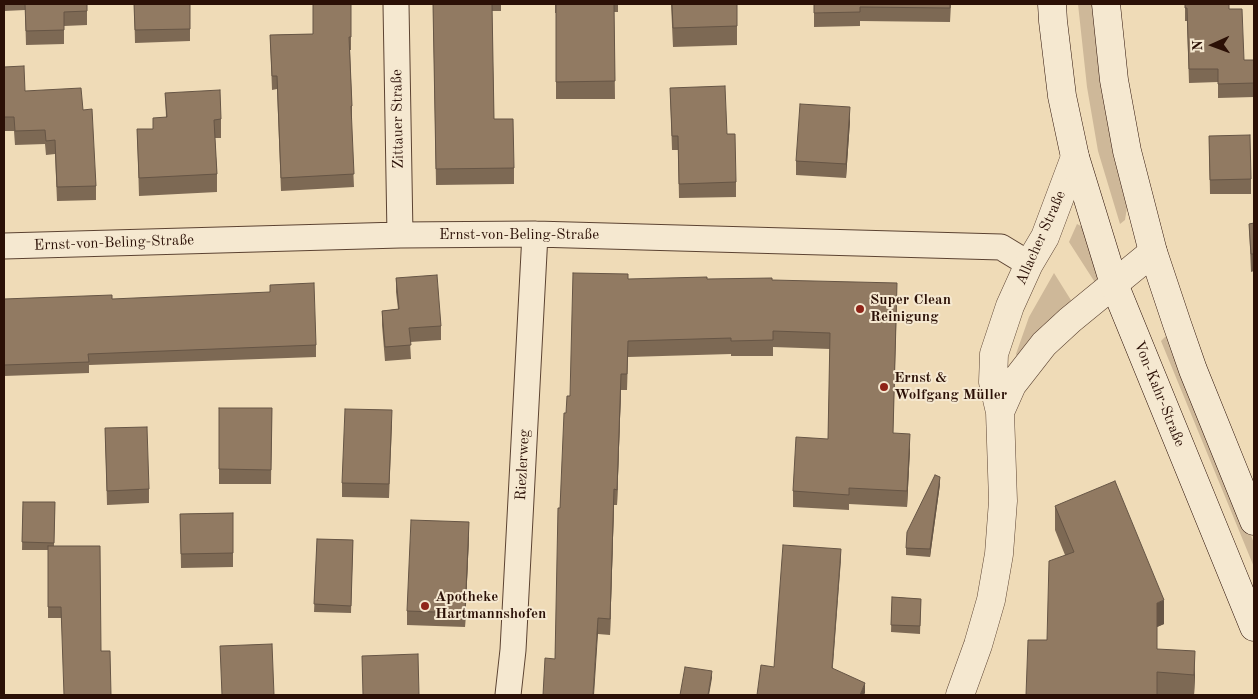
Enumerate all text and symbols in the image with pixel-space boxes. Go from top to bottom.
north arrow [1188,20,1238,70]
text: N [1191,40,1205,51]
street label: Zittauer Straße [388,69,408,169]
street label: Allacher Straße [1012,188,1070,288]
street label: Ernst-von-Beling-Straße [439,226,599,244]
street label: Ernst-von-Beling-Straße [34,231,194,255]
place label: Super Clean Reinigung [870,291,951,326]
marker: Super Clean Reinigung [854,303,866,315]
street label: Von-Kahr-Straße [1130,338,1188,450]
place label: Ernst & Wolfgang Müller [894,369,1007,404]
marker: Ernst & Wolfgang Müller [878,381,890,393]
street label: Riezlerweg [512,429,534,501]
place label: Apotheke Hartmannshofen [435,588,546,623]
marker: Apotheke Hartmannshofen [419,600,431,612]

